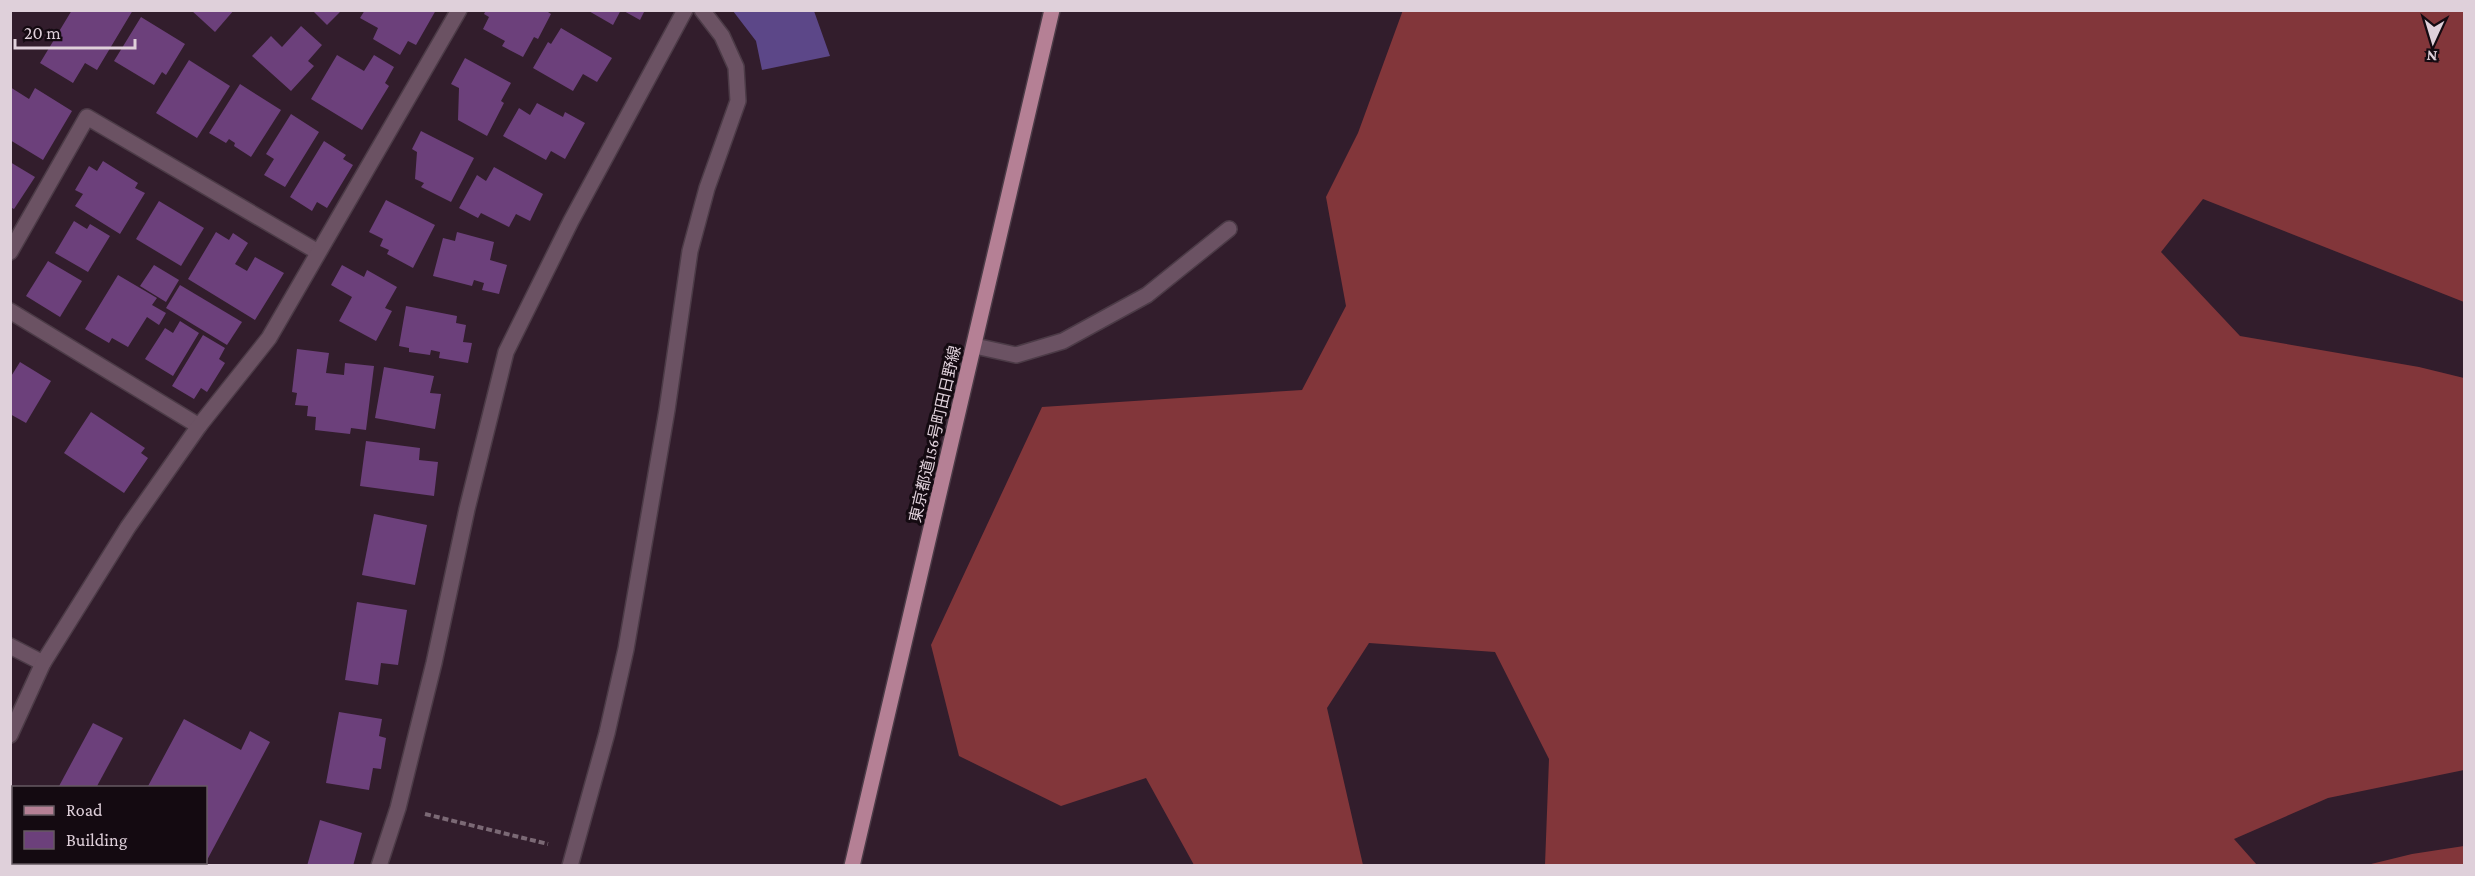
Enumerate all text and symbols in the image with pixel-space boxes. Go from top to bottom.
scale bar [15,12,135,50]
north arrow [2403,12,2463,72]
text: 20 m [24,23,61,43]
text: N [2426,48,2438,65]
street label: 東京都道156号町田日野線 [906,344,964,524]
legend [12,786,207,864]
text: Road [66,800,103,820]
text: Building [66,830,128,850]

